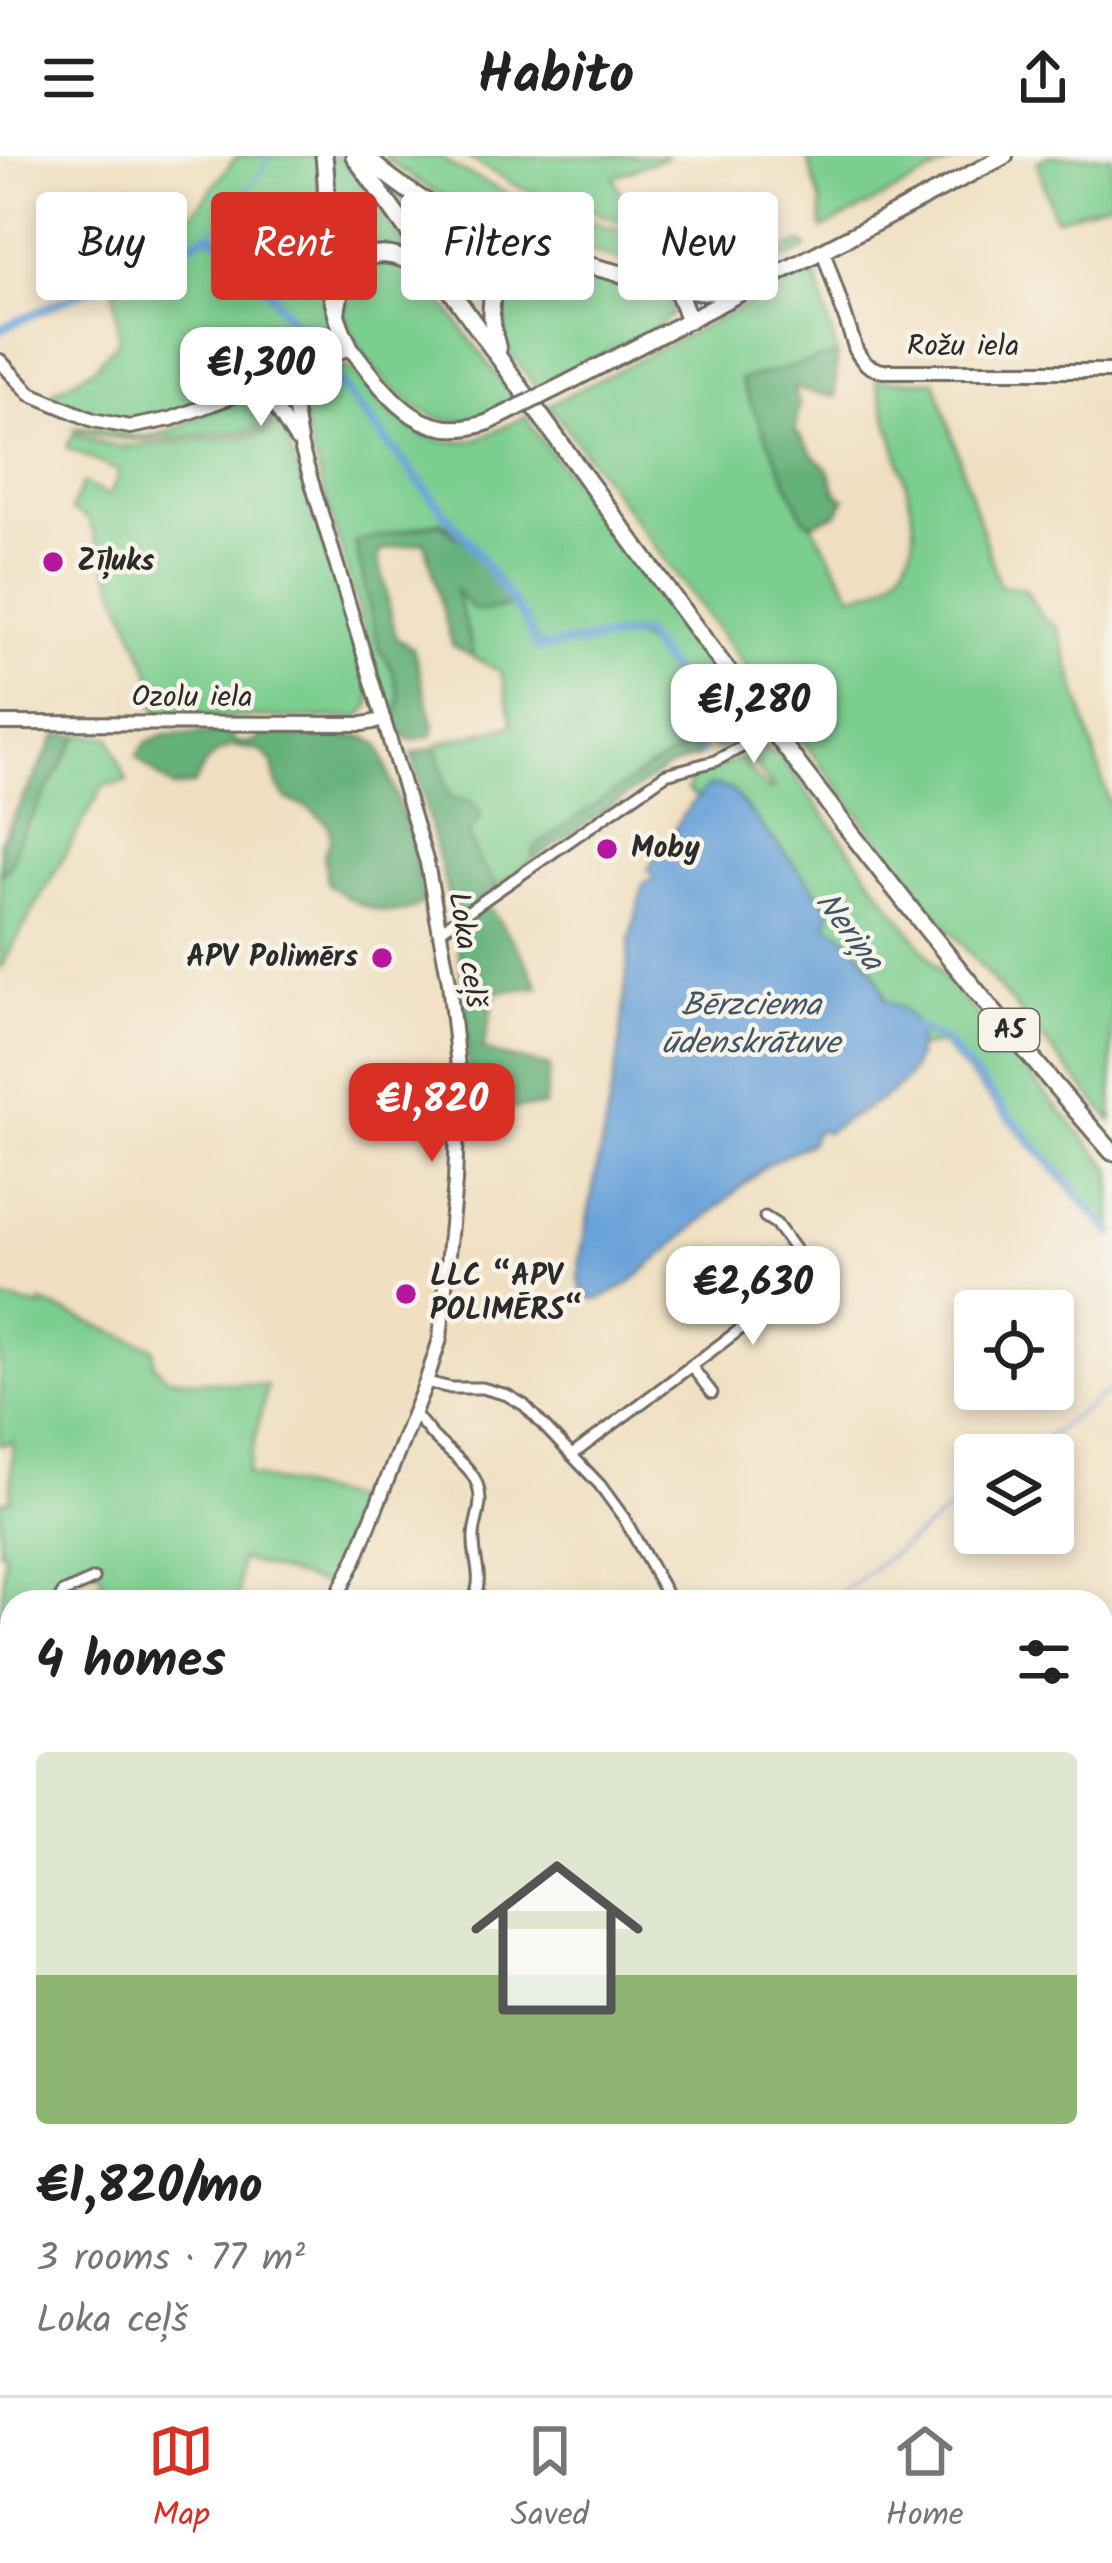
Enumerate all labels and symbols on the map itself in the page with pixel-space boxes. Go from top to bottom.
street label: Rožu iela [907,323,1019,371]
pin: €1,300 [163,327,359,429]
place label: Zīļuks [77,538,155,586]
marker: Zīļuks [40,549,66,575]
pin: €1,280 [656,664,852,766]
street label: Ozolu iela [131,674,253,722]
place label: Moby [631,825,700,873]
marker: Moby [594,836,620,862]
water label: Neriņa [800,881,897,985]
street label: Loka ceļš [433,889,499,1013]
place label: APV Polimērs [186,934,358,982]
marker: APV Polimērs [369,945,395,971]
water label: Bērzciema ūdenskrātuve [662,980,843,1071]
road number: A5 [979,1009,1039,1051]
pin: €1,820 [334,1063,530,1165]
pin: €2,630 [655,1246,851,1348]
place label: LLC “APV POLIMĒRS“ [430,1253,583,1335]
marker: LLC “APV POLIMĒRS“ [393,1281,419,1307]

